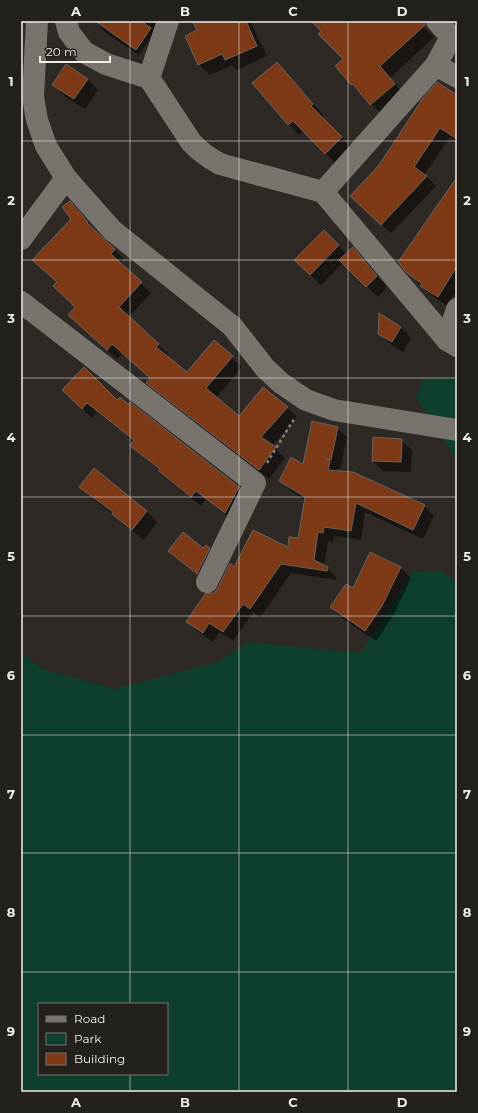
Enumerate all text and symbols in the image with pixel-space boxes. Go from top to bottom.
text: A [70,3,82,19]
text: B [180,3,190,19]
text: C [288,3,298,19]
text: D [397,3,408,19]
scale bar [40,38,110,64]
text: 20 m [46,44,77,59]
text: 1 [8,73,14,89]
text: 1 [464,73,470,89]
text: 2 [7,192,15,208]
text: 2 [463,192,471,208]
text: 3 [6,310,15,326]
text: 3 [462,310,471,326]
text: 4 [7,429,16,445]
text: 4 [463,429,472,445]
text: 5 [7,548,15,564]
text: 5 [463,548,471,564]
text: 6 [7,667,16,683]
text: 6 [463,667,472,683]
text: 7 [7,786,15,802]
text: 7 [463,786,471,802]
text: 8 [7,904,16,920]
text: 8 [463,904,472,920]
legend [38,1003,168,1075]
text: Road [74,1011,105,1026]
text: 9 [7,1023,15,1039]
text: 9 [463,1023,471,1039]
text: Park [74,1031,102,1046]
text: Building [74,1051,125,1066]
text: A [70,1094,82,1110]
text: B [180,1094,190,1110]
text: C [288,1094,298,1110]
text: D [397,1094,408,1110]

